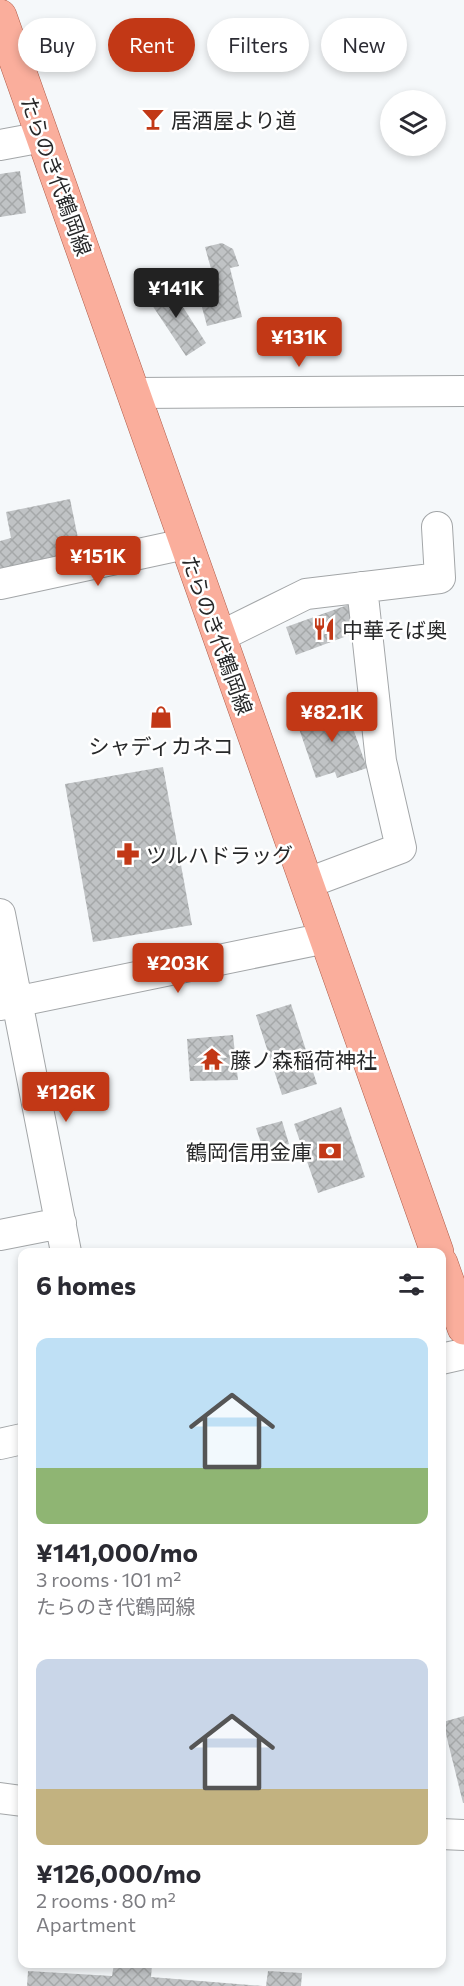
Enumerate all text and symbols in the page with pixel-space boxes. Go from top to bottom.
chip: Buy [18,18,96,72]
chip: Rent [108,18,195,72]
chip: Filters [207,18,309,72]
chip: New [321,18,407,72]
map controls [380,90,446,156]
button: layers [380,90,446,156]
street label: たらのき代鶴岡線 [17,93,97,259]
bar icon: 居酒屋より道 [140,106,166,132]
place label: 居酒屋より道 [171,107,297,132]
pin: ¥141K [134,268,218,319]
text: ¥141K [148,275,204,299]
pin: ¥131K [257,317,341,368]
text: ¥131K [271,324,327,348]
pin: ¥151K [56,536,140,587]
text: ¥151K [70,543,126,567]
street label: たらのき代鶴岡線 [178,552,258,718]
restaurant icon: 中華そば奥 [311,616,337,642]
place label: 中華そば奥 [342,617,447,642]
pin: ¥82.1K [283,692,381,743]
text: ¥82.1K [300,699,364,723]
shop icon: シャディカネコ [148,704,174,730]
place label: シャディカネコ [88,733,234,758]
pharmacy icon: ツルハドラッグ [115,841,141,867]
place label: ツルハドラッグ [146,842,293,867]
pin: ¥203K [136,943,220,994]
text: ¥203K [147,950,209,974]
temple icon: 藤ノ森稲荷神社 [199,1046,225,1072]
place label: 藤ノ森稲荷神社 [230,1047,377,1072]
pin: ¥126K [24,1072,108,1123]
text: ¥126K [36,1079,96,1103]
bank icon: 鶴岡信用金庫 [317,1138,343,1164]
place label: 鶴岡信用金庫 [186,1139,312,1164]
icon: filters [395,1268,428,1301]
text: 6 homes [36,1269,136,1300]
icon: home [178,1377,286,1485]
text: ¥141,000/mo [36,1536,198,1567]
text: 3 rooms · 101 m² [36,1567,181,1591]
text: たらのき代鶴岡線 [36,1594,195,1618]
icon: home [178,1698,286,1806]
text: ¥126,000/mo [36,1857,201,1888]
text: 2 rooms · 80 m² [36,1888,176,1912]
text: Apartment [36,1912,136,1936]

